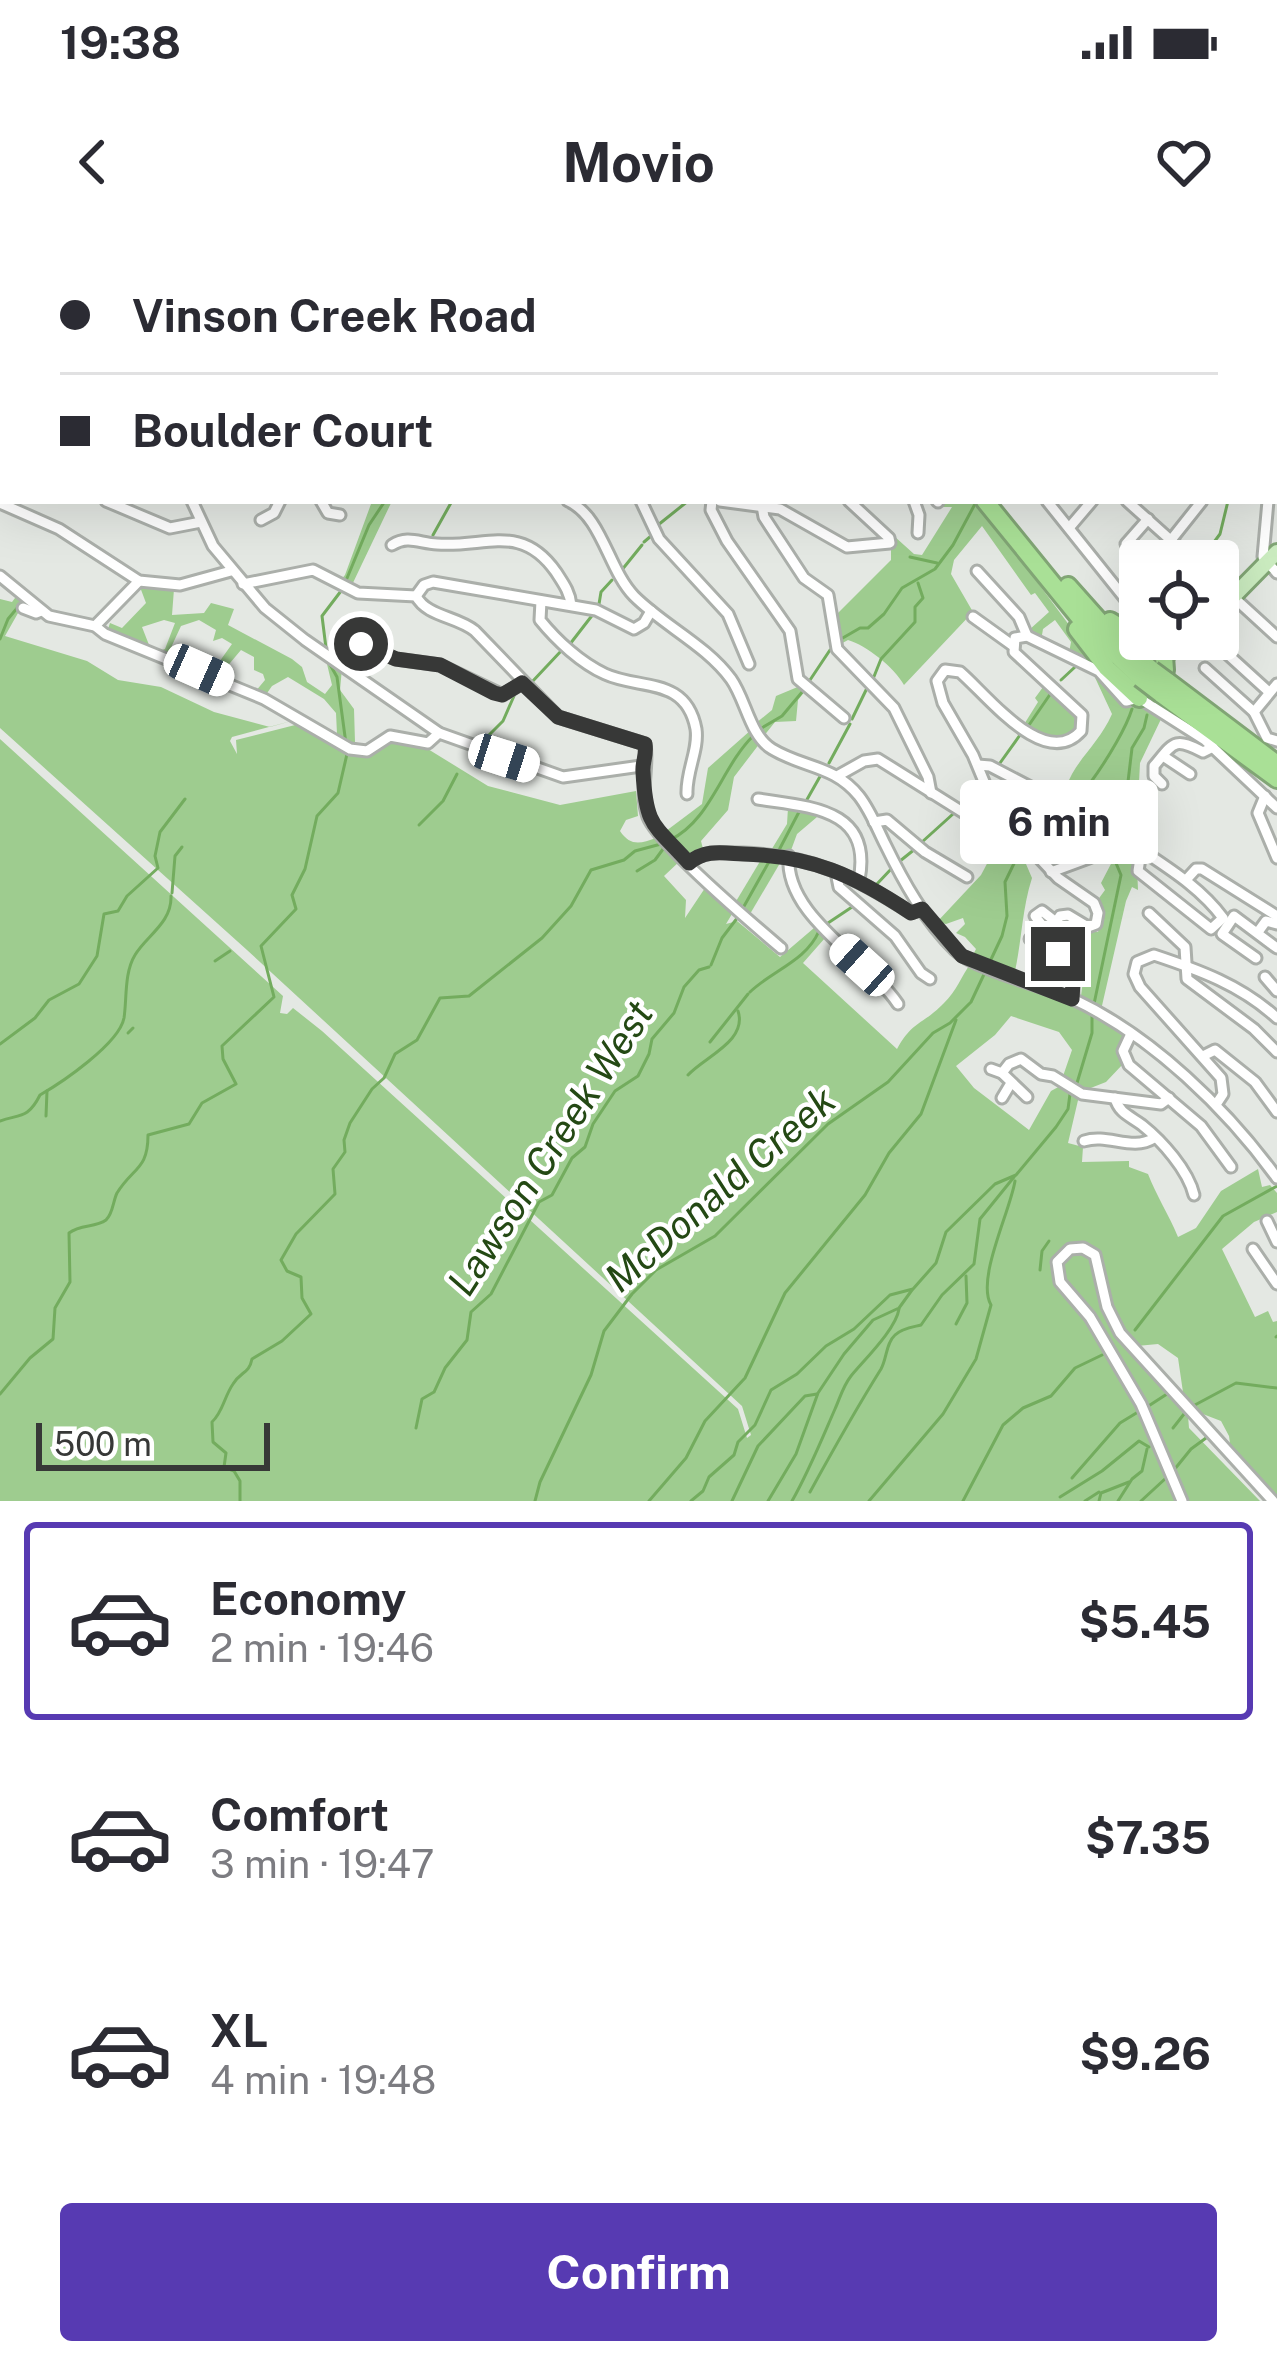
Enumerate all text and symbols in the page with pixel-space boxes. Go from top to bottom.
text: 19:38 [60,16,181,69]
icon: back [60,129,126,195]
icon: heart [1151,129,1217,195]
text: Movio [562,131,715,194]
text: Vinson Creek Road [132,289,537,342]
text: Boulder Court [132,404,433,457]
map controls [1119,540,1239,660]
button: locate [1119,540,1239,660]
route start [334,617,388,671]
car [159,639,239,701]
car [464,730,544,786]
callout: 6 min [959,780,1157,864]
text: 6 min [1007,799,1111,845]
route end [1031,927,1085,981]
car [823,928,901,1002]
water label: Lawson Creek West [438,992,662,1304]
water label: McDonald Creek [596,1077,844,1301]
scale bar [36,1417,270,1470]
text: 500 m [54,1425,152,1463]
icon: car [66,1567,174,1675]
text: Economy [210,1572,406,1625]
text: $5.45 [1079,1595,1211,1648]
text: 2 min · 19:46 [210,1625,434,1671]
icon: car [66,1783,174,1891]
text: Comfort [210,1788,389,1841]
text: $7.35 [1085,1811,1211,1864]
text: 3 min · 19:47 [210,1841,435,1887]
icon: car [66,1999,174,2107]
text: XL [210,2004,268,2057]
text: $9.26 [1079,2027,1211,2080]
text: 4 min · 19:48 [210,2057,436,2103]
button: Confirm [60,2203,1217,2341]

